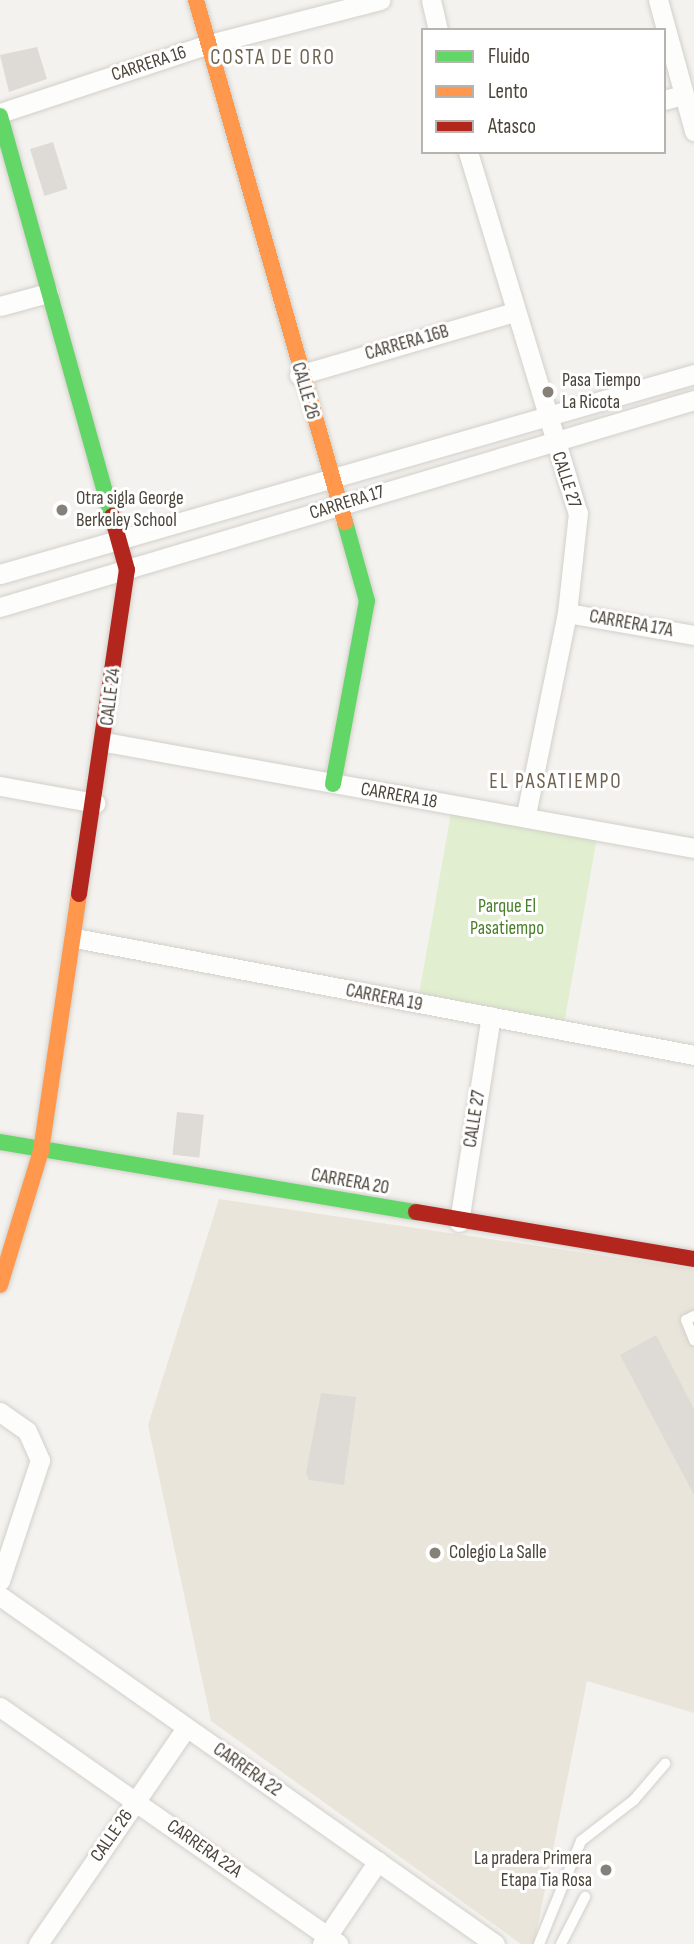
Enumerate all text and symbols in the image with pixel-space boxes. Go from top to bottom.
legend [421,28,666,154]
street label: CARRERA 16 [109,41,189,87]
text: Fluido [488,44,530,69]
district label: COSTA DE ORO [212,45,334,71]
text: Lento [488,79,528,104]
text: Atasco [488,114,536,139]
street label: CARRERA 16B [363,320,451,366]
street label: CALLE 26 [286,360,324,422]
place label: Pasa Tiempo La Ricota [562,370,641,414]
marker: Pasa Tiempo La Ricota [540,384,556,400]
street label: CALLE 27 [546,449,586,511]
street label: CARRERA 17 [307,481,387,525]
place label: Otra sigla George Berkeley School [76,488,184,532]
marker: Otra sigla George Berkeley School [54,502,70,518]
street label: CARRERA 17A [587,605,675,643]
street label: CALLE 24 [96,667,126,727]
district label: EL PASATIEMPO [491,769,621,795]
street label: CARRERA 18 [359,778,439,814]
park label: Parque El Pasatiempo [470,896,544,940]
street label: CARRERA 19 [344,979,424,1017]
street label: CALLE 27 [459,1089,491,1149]
street label: CARRERA 20 [309,1164,391,1200]
place label: Colegio La Salle [449,1542,547,1564]
marker: Colegio La Salle [427,1545,443,1561]
street label: CARRERA 22 [208,1738,286,1802]
street label: CALLE 26 [86,1806,138,1866]
street label: CARRERA 22A [162,1815,246,1883]
place label: La pradera Primera Etapa Tia Rosa [474,1848,592,1892]
marker: La pradera Primera Etapa Tia Rosa [598,1862,614,1878]

